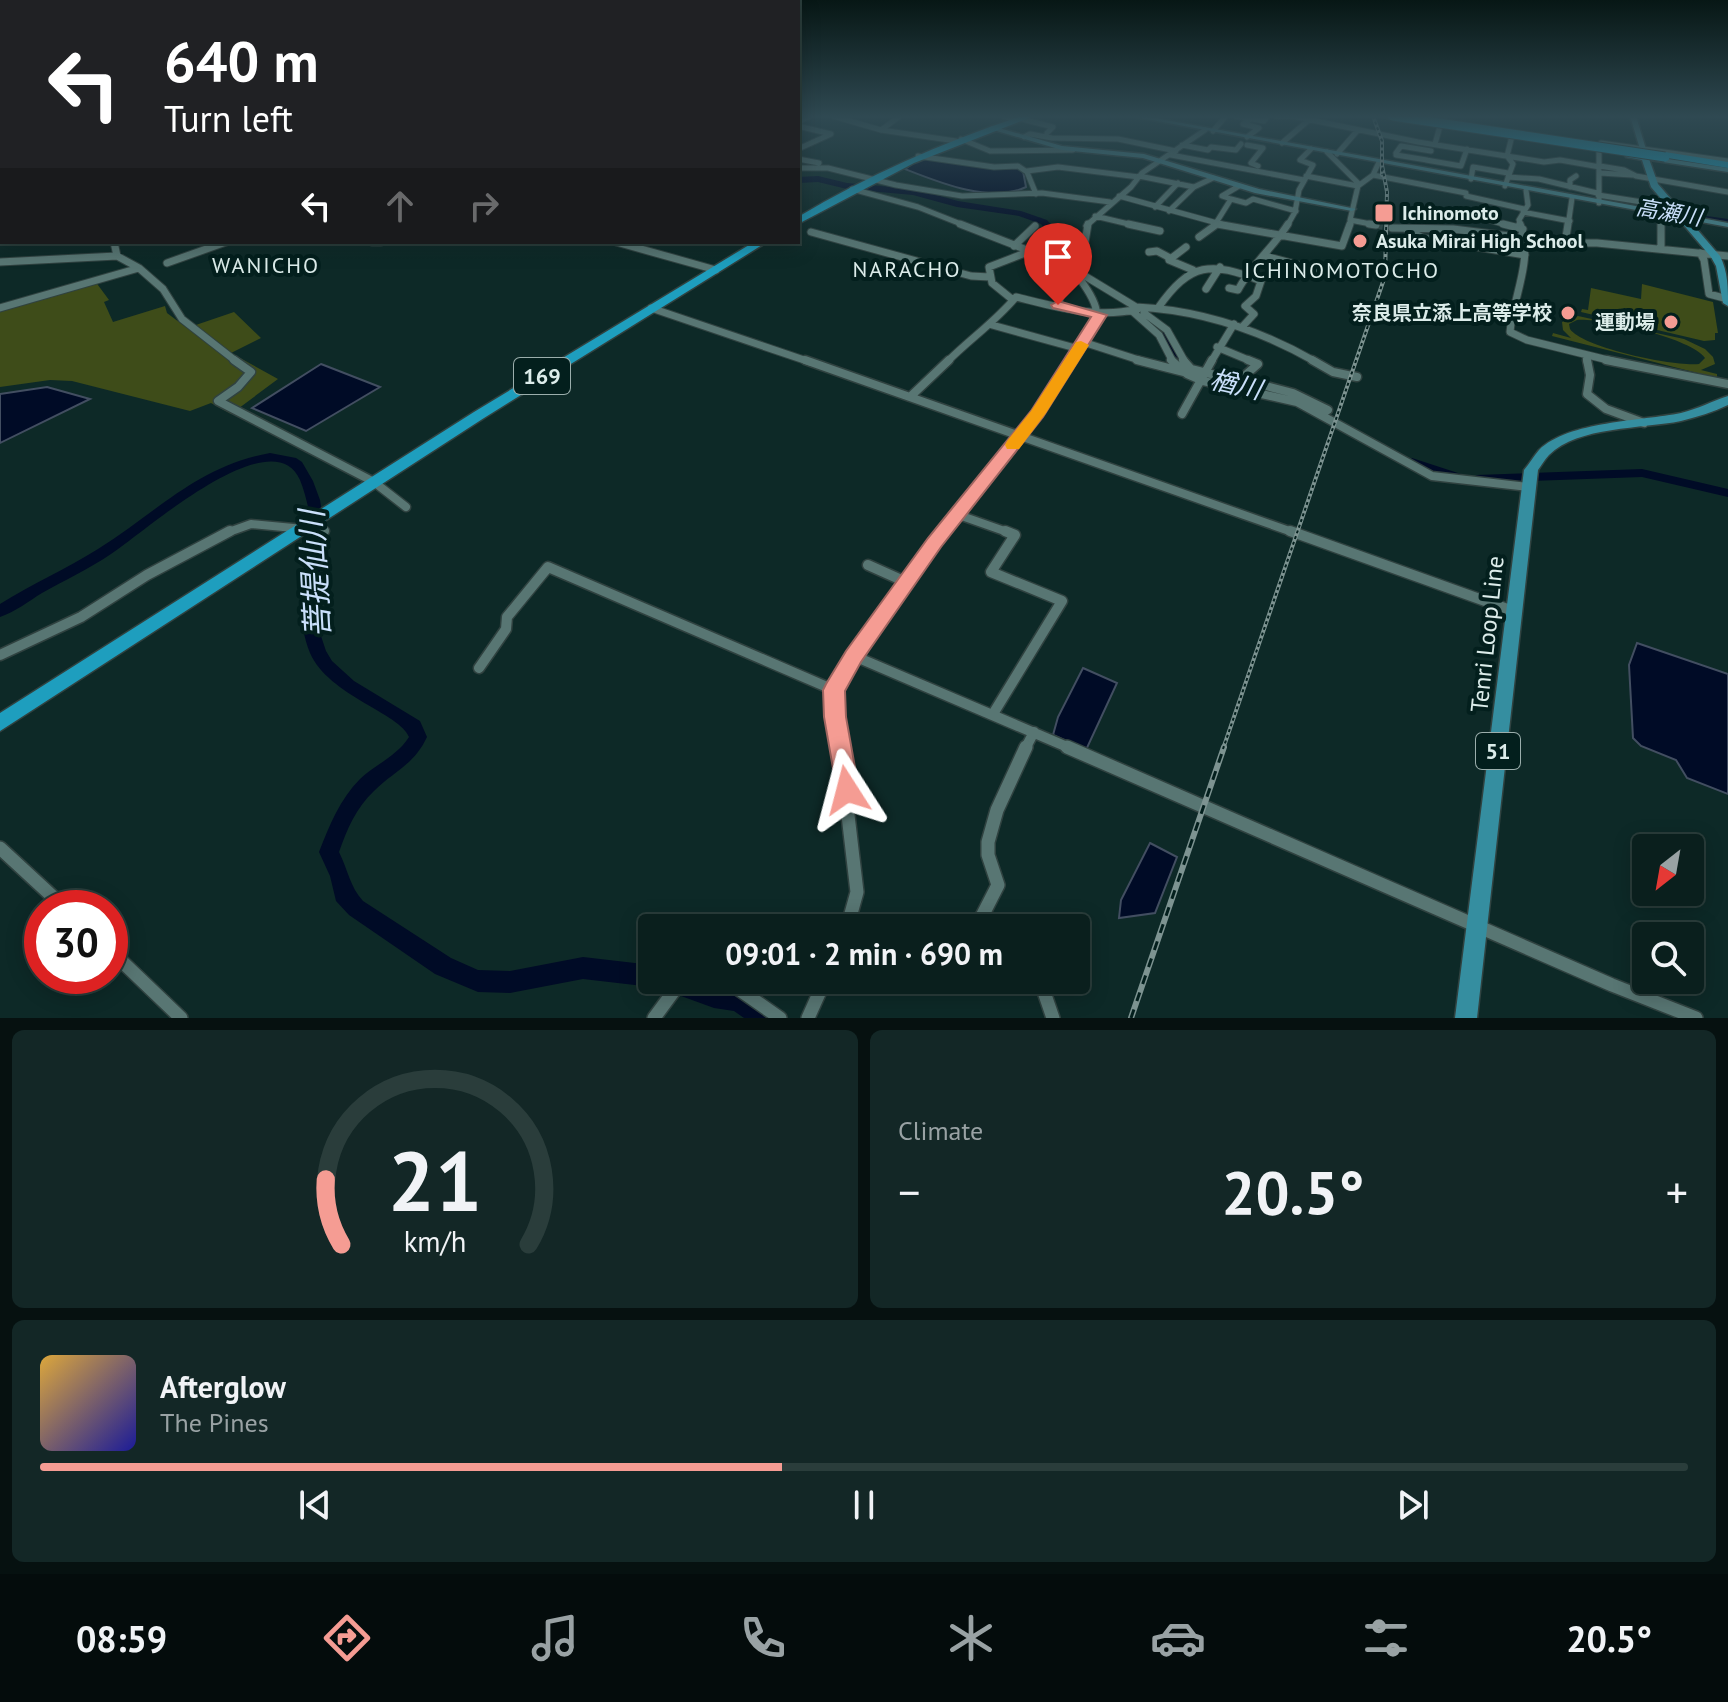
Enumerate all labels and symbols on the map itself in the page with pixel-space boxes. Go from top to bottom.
water label: 高瀬川 [1634,192,1706,232]
place label: Ichinomoto [1402,200,1499,226]
marker: Ichinomoto [1373,202,1395,224]
pin [1024,223,1092,305]
place label: Asuka Mirai High School [1376,228,1584,254]
marker: Asuka Mirai High School [1351,232,1369,250]
district label: WANICHO [212,251,320,279]
district label: NARACHO [853,255,961,283]
district label: ICHINOMOTOCHO [1244,256,1440,284]
place label: 奈良県立添上高等学校 [1352,300,1552,326]
marker: 奈良県立添上高等学校 [1559,304,1577,322]
place label: 運動場 [1595,309,1655,335]
marker: 運動場 [1662,313,1680,331]
road number: 169 [514,358,570,394]
water label: 楢川 [1207,362,1268,407]
water label: 菩提仙川 [290,506,338,639]
street label: Tenri Loop Line [1463,554,1511,714]
road number: 51 [1476,733,1520,769]
position arrow [805,748,889,832]
north arrow [1632,834,1704,906]
speed limit sign: 30 [24,890,128,994]

